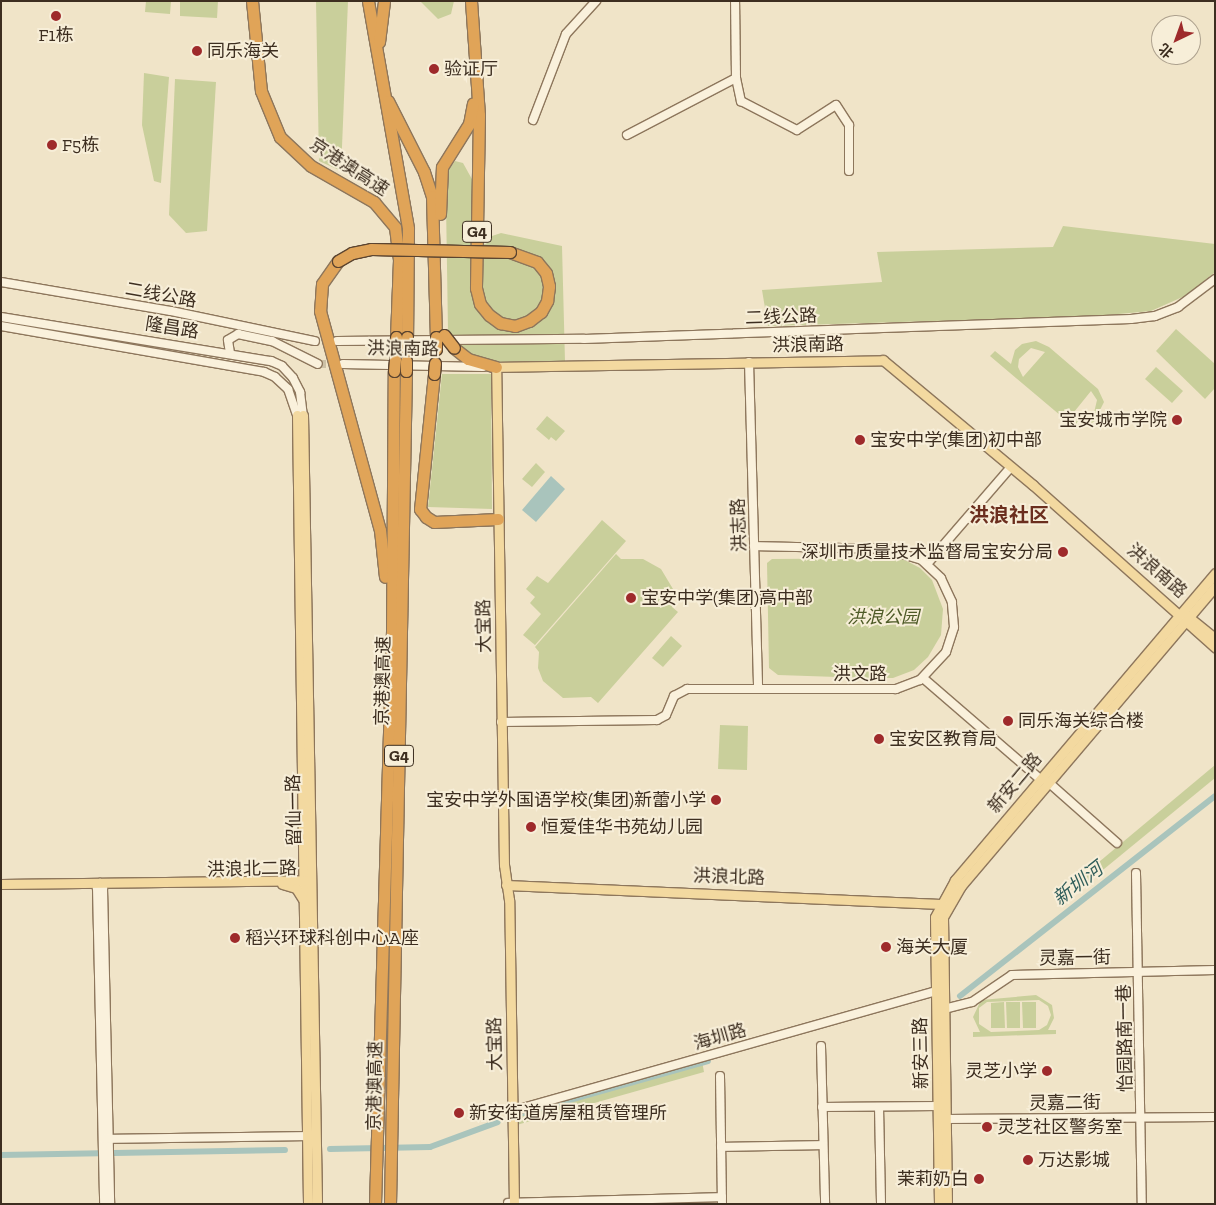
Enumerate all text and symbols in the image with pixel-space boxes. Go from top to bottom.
marker: F1栋 [50,10,62,22]
north arrow [1151,15,1201,65]
place label: F1栋 [39,24,73,46]
place label: 同乐海关 [207,40,279,62]
text: 北 [1155,40,1177,62]
marker: 同乐海关 [191,45,203,57]
place label: 验证厅 [444,58,498,80]
marker: 验证厅 [428,63,440,75]
street label: 京港澳高速 [305,133,393,201]
place label: F5栋 [62,134,99,156]
marker: F5栋 [46,139,58,151]
road number: G4 [461,218,493,246]
street label: 二线公路 [124,278,198,312]
street label: 二线公路 [745,305,817,329]
street label: 隆昌路 [144,313,200,343]
street label: 洪浪南路 [772,334,844,356]
street label: 洪浪南路 [367,338,439,360]
place label: 宝安城市学院 [1059,409,1167,431]
marker: 宝安城市学院 [1171,414,1183,426]
place label: 宝安中学(集团)初中部 [870,429,1042,451]
marker: 宝安中学(集团)初中部 [854,434,866,446]
street label: 洪志路 [727,498,751,552]
district label: 洪浪社区 [969,503,1049,527]
street label: 洪浪南路 [1123,539,1191,603]
place label: 深圳市质量技术监督局宝安分局 [801,541,1053,563]
marker: 深圳市质量技术监督局宝安分局 [1057,546,1069,558]
place label: 宝安中学(集团)高中部 [641,587,813,609]
marker: 宝安中学(集团)高中部 [625,592,637,604]
street label: 大宝路 [473,599,495,653]
park label: 洪浪公园 [847,606,919,628]
street label: 京港澳高速 [371,636,395,726]
street label: 洪文路 [833,663,887,685]
place label: 同乐海关综合楼 [1018,710,1144,732]
marker: 同乐海关综合楼 [1002,715,1014,727]
place label: 宝安区教育局 [889,728,997,750]
marker: 宝安区教育局 [873,733,885,745]
road number: G4 [383,742,415,769]
street label: 新安二路 [984,748,1046,818]
street label: 留仙一路 [283,774,305,846]
place label: 宝安中学外国语学校(集团)新蕾小学 [426,789,706,811]
marker: 宝安中学外国语学校(集团)新蕾小学 [710,794,722,806]
place label: 恒爱佳华书苑幼儿园 [541,816,703,838]
marker: 恒爱佳华书苑幼儿园 [525,821,537,833]
street label: 洪浪北二路 [207,857,297,881]
water label: 新圳河 [1049,857,1107,911]
street label: 洪浪北路 [693,865,765,889]
place label: 稻兴环球科创中心A座 [245,927,419,949]
marker: 稻兴环球科创中心A座 [229,932,241,944]
place label: 海关大厦 [896,936,968,958]
marker: 海关大厦 [880,941,892,953]
street label: 灵嘉一街 [1039,947,1111,969]
street label: 怡园路南一巷 [1113,984,1137,1092]
street label: 大宝路 [484,1017,506,1071]
street label: 新安三路 [910,1017,932,1089]
street label: 海圳路 [691,1019,749,1055]
street label: 京港澳高速 [363,1041,387,1131]
place label: 灵芝小学 [965,1060,1037,1082]
marker: 灵芝小学 [1041,1065,1053,1077]
street label: 灵嘉二街 [1029,1092,1101,1114]
place label: 新安街道房屋租赁管理所 [469,1102,667,1124]
marker: 新安街道房屋租赁管理所 [453,1107,465,1119]
place label: 灵芝社区警务室 [997,1116,1123,1138]
marker: 灵芝社区警务室 [981,1121,993,1133]
place label: 万达影城 [1038,1149,1110,1171]
marker: 万达影城 [1022,1154,1034,1166]
place label: 茉莉奶白 [897,1168,969,1190]
marker: 茉莉奶白 [973,1173,985,1185]

